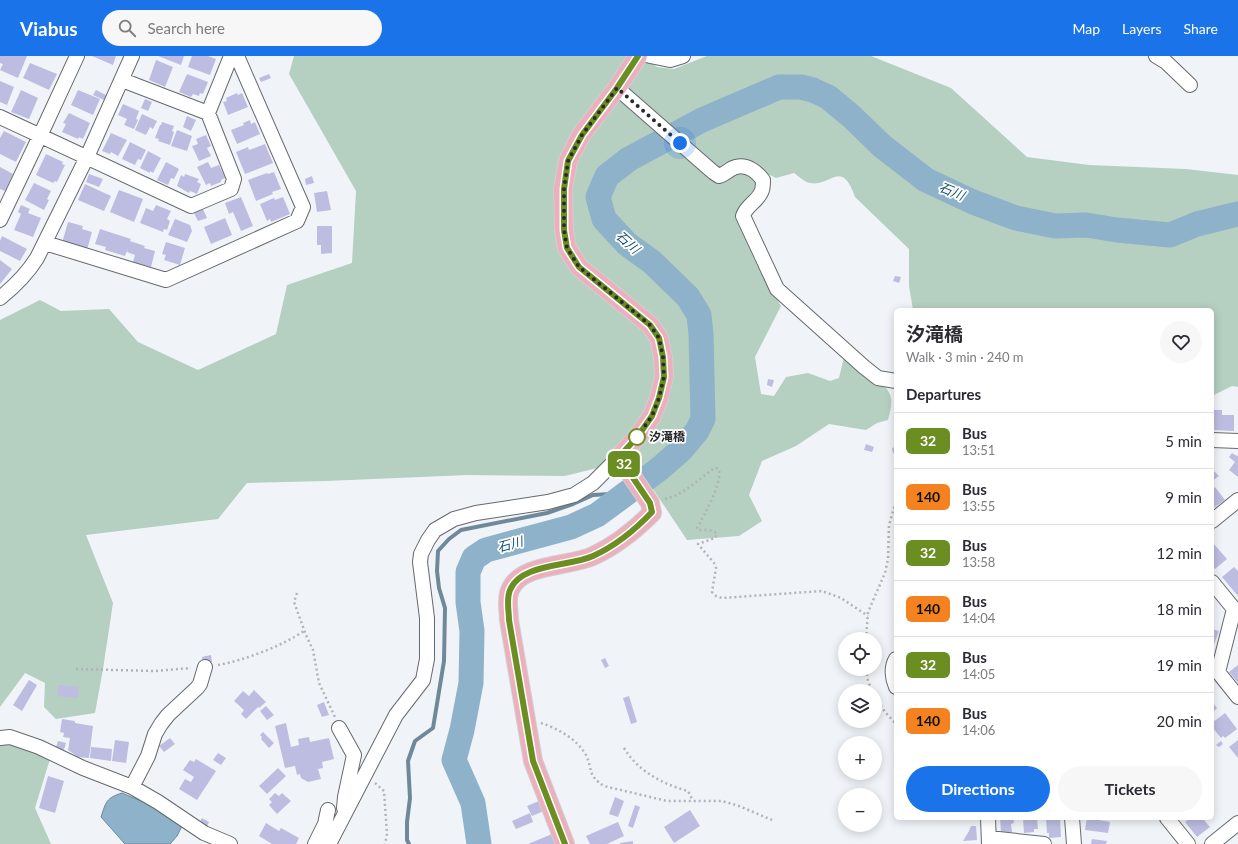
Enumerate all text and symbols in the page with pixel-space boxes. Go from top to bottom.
search box [102,10,382,46]
text: Viabus [20,17,78,40]
icon: search [116,17,138,39]
text: Search here [148,19,225,37]
text: Map [1072,20,1100,37]
text: Layers [1122,20,1162,37]
text: Share [1184,20,1218,37]
your location [670,133,690,153]
water label: 石川 [937,179,969,204]
water label: 石川 [613,227,644,258]
button: heart [1160,321,1202,363]
text: 汐滝橋 [906,322,963,345]
text: Walk · 3 min · 240 m [906,349,1024,365]
text: Departures [906,385,981,403]
text: Bus [962,424,987,442]
marker: 汐滝橋 [628,428,646,446]
place label: 汐滝橋 [649,429,686,444]
text: 32 [920,432,936,449]
text: 5 min [1165,432,1202,450]
text: 13:51 [962,442,995,458]
line badge: 32 [606,451,642,477]
text: 32 [616,455,632,472]
text: Bus [962,480,987,498]
text: 140 [916,488,940,505]
text: 9 min [1165,488,1202,506]
text: 13:55 [962,498,995,514]
water label: 石川 [495,532,527,555]
text: Bus [962,536,987,554]
text: 32 [920,544,936,561]
text: 12 min [1156,544,1202,562]
text: 13:58 [962,554,995,570]
text: Bus [962,592,987,610]
text: 140 [916,600,940,617]
text: 18 min [1156,600,1202,618]
text: 14:04 [962,610,995,626]
map controls [838,632,882,832]
button: locate [838,632,882,676]
text: Bus [962,648,987,666]
text: 32 [920,656,936,673]
text: 19 min [1156,656,1202,674]
text: 14:05 [962,666,995,682]
button: layers [838,684,882,728]
text: Bus [962,704,987,722]
text: 140 [916,712,940,729]
text: 20 min [1156,712,1202,730]
text: 14:06 [962,722,995,738]
button: + [838,736,882,780]
button: Directions [906,766,1050,812]
button: Tickets [1058,766,1202,812]
button: − [838,788,882,832]

